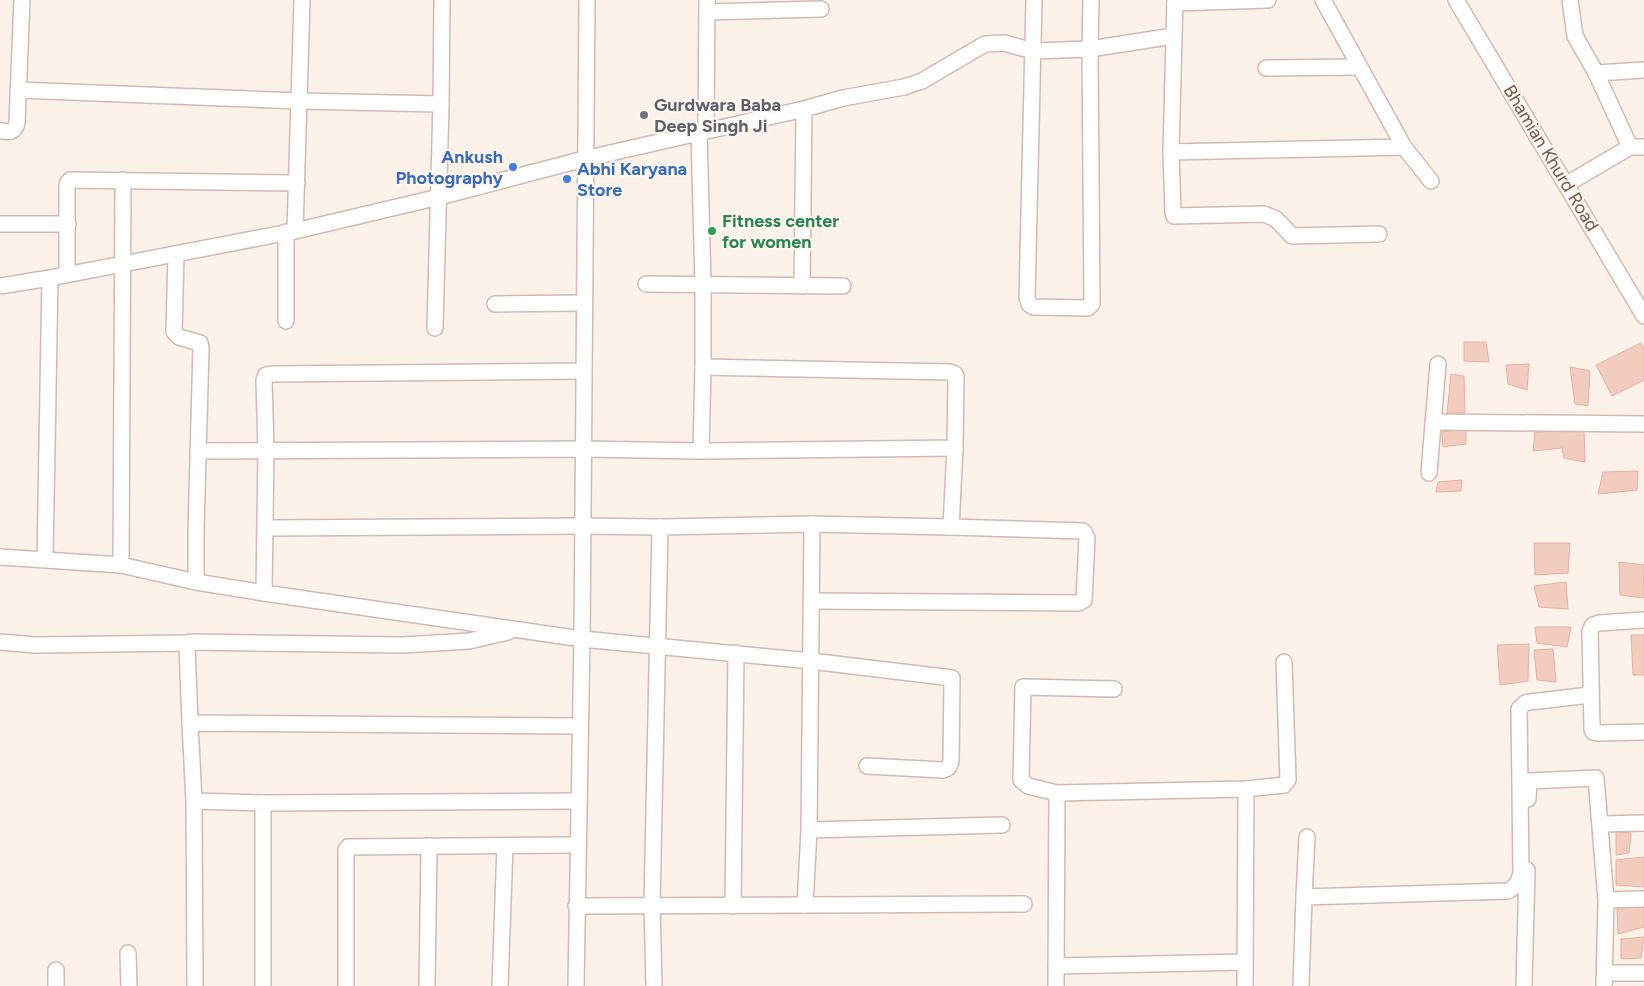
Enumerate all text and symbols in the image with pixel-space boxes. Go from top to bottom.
street label: Bhamian Khurd Road [1499,81,1603,235]
place label: Gurdwara Baba Deep Singh Ji [654,94,781,137]
marker: Gurdwara Baba Deep Singh Ji [638,109,650,121]
place label: Ankush Photography [395,146,504,189]
place label: Abhi Karyana Store [577,158,687,201]
marker: Ankush Photography [507,161,519,173]
marker: Abhi Karyana Store [561,173,573,185]
place label: Fitness center for women [722,210,839,253]
marker: Fitness center for women [706,225,718,237]

